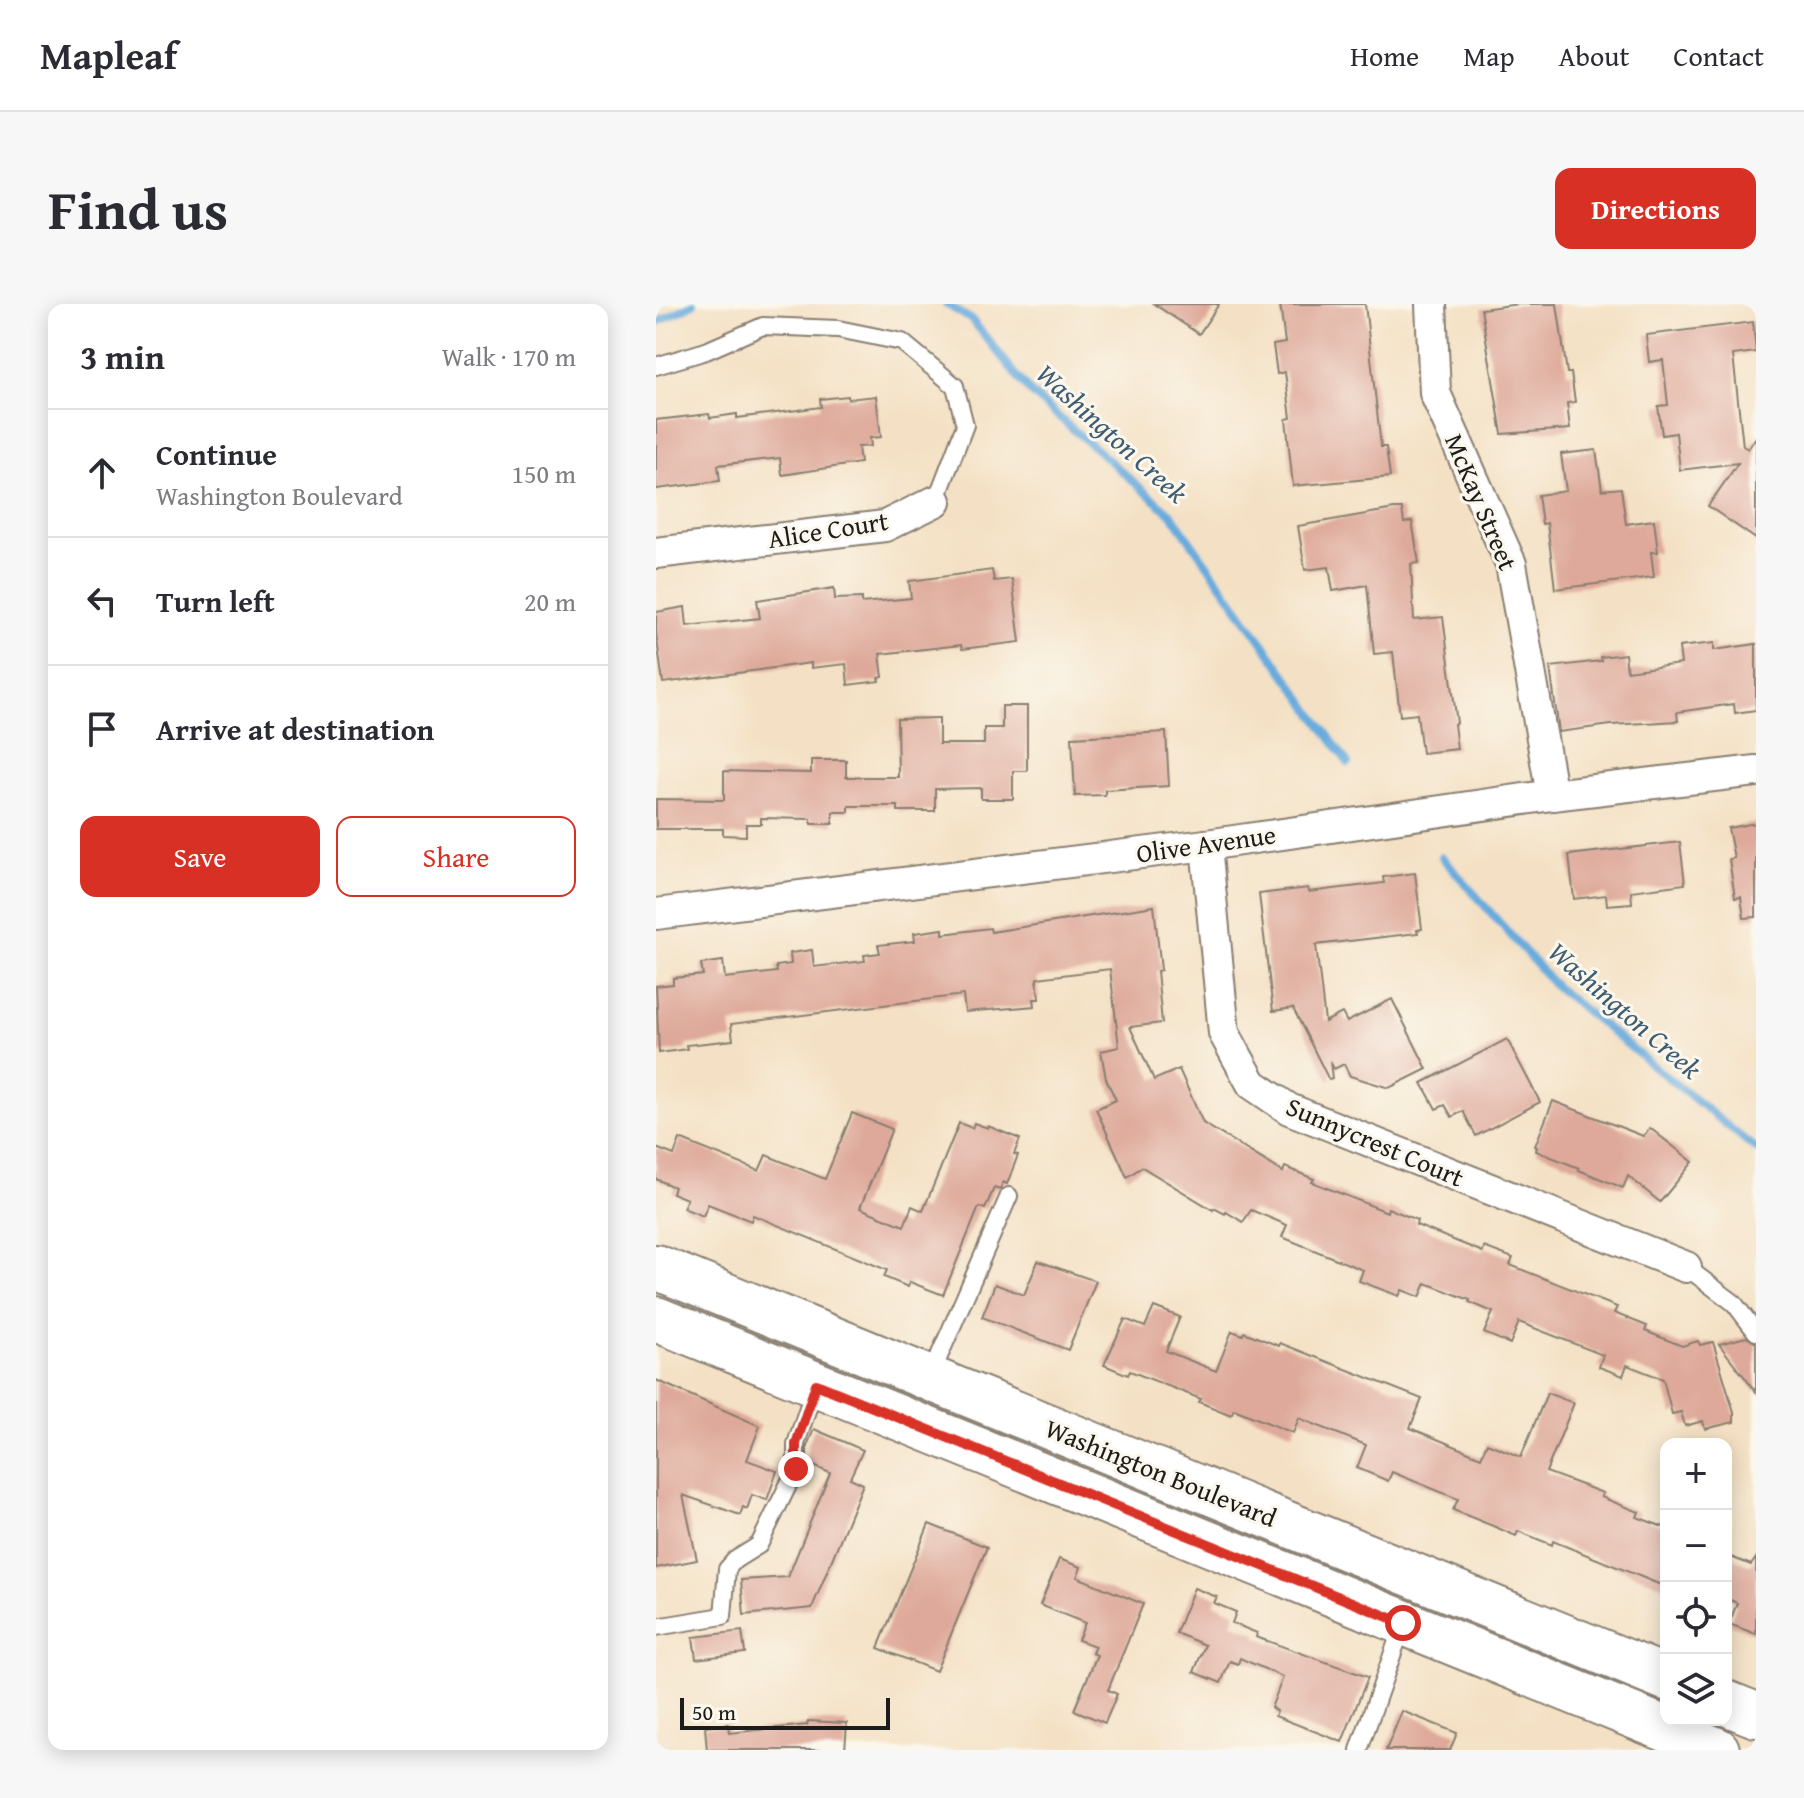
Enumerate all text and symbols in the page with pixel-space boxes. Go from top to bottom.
text: Mapleaf [40,27,177,83]
text: Home [1350,35,1419,76]
text: Map [1463,35,1515,76]
text: About [1559,35,1629,76]
text: Contact [1673,35,1764,76]
text: Find us [48,167,228,250]
button: Directions [1555,168,1756,249]
text: 3 min [80,332,165,381]
text: Walk · 170 m [442,337,576,376]
water label: Washington Creek [1027,353,1197,512]
street label: McKay Street [1435,427,1528,576]
text: Continue [156,432,277,476]
icon: ahead [80,451,124,495]
text: 150 m [511,454,576,493]
text: Washington Boulevard [156,476,403,515]
street label: Alice Court [765,501,891,558]
icon: left [80,579,124,623]
text: Turn left [156,579,275,623]
text: 20 m [524,582,576,621]
icon: arrive [80,707,124,751]
text: Arrive at destination [156,707,434,751]
street label: Olive Avenue [1134,814,1278,873]
button: Save [80,816,320,897]
button: Share [336,816,576,897]
water label: Washington Creek [1540,931,1711,1088]
street label: Sunnycrest Court [1280,1087,1470,1197]
street label: Washington Boulevard [1040,1408,1283,1537]
map controls [1660,1438,1732,1726]
button: + [1660,1438,1732,1510]
route end [778,1451,814,1487]
button: − [1660,1510,1732,1582]
button: locate [1660,1582,1732,1654]
route start [1385,1605,1421,1641]
button: layers [1660,1654,1732,1726]
scale bar [680,1694,890,1730]
text: 50 m [692,1696,736,1728]

